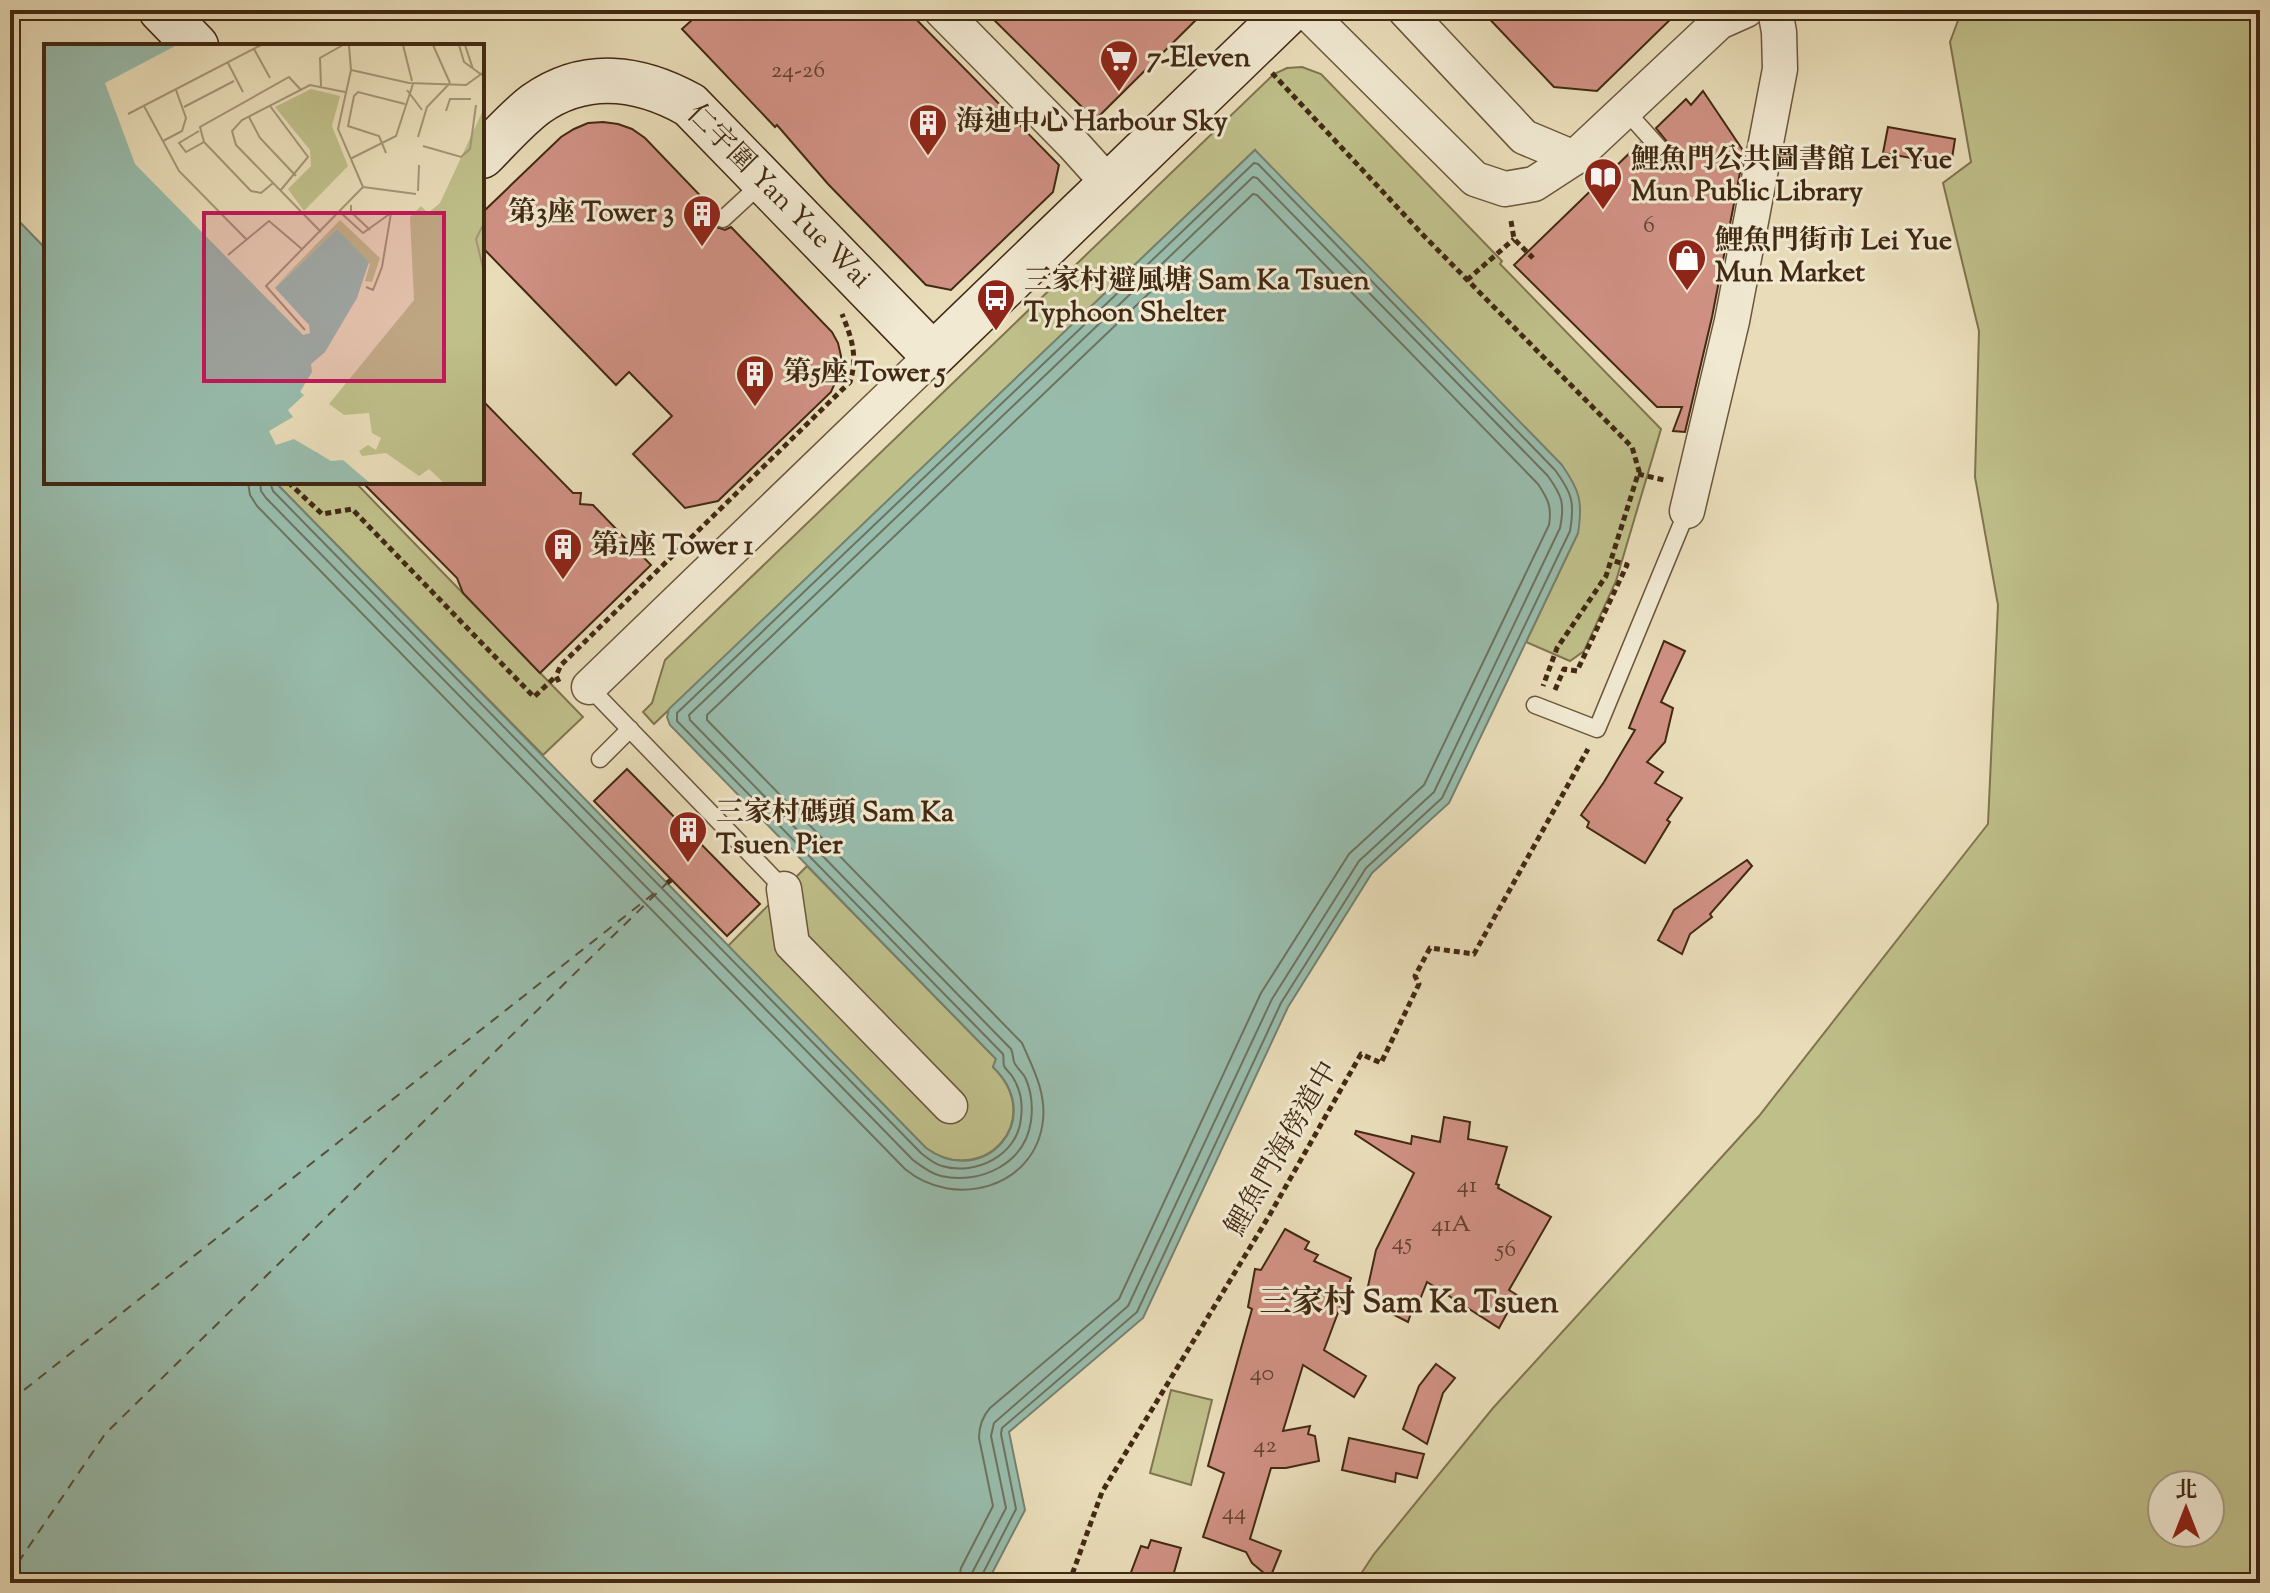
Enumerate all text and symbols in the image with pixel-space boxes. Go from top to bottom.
supermarket icon: 7-Eleven [1098,38,1140,93]
place label: 7-Eleven [1147,39,1251,79]
inset map [44,44,484,484]
house number: 24-26 [771,54,825,88]
street label: 仁宇圍 Yan Yue Wai [677,96,879,298]
building icon: 海迪中心 Harbour Sky [907,102,949,157]
place label: 海迪中心 Harbour Sky [956,103,1228,143]
place label: 鯉魚門公共圖書館 Lei Yue Mun Public Library [1631,141,1952,213]
library icon: 鯉魚門公共圖書館 Lei Yue Mun Public Library [1582,156,1624,211]
building icon: 第3座 Tower 3 [681,193,723,248]
place label: 第3座 Tower 3 [508,194,674,234]
house number: 6 [1643,209,1655,243]
place label: 鯉魚門街市 Lei Yue Mun Market [1715,222,1952,294]
shop icon: 鯉魚門街市 Lei Yue Mun Market [1666,237,1708,292]
place label: 三家村避風塘 Sam Ka Tsuen Typhoon Shelter [1024,262,1370,334]
bus stop icon: 三家村避風塘 Sam Ka Tsuen Typhoon Shelter [975,277,1017,332]
building icon: 第5座 Tower 5 [734,353,776,408]
place label: 第5座 Tower 5 [783,354,946,394]
building icon: 第1座 Tower 1 [542,526,584,581]
place label: 第1座 Tower 1 [591,527,754,567]
place label: 三家村碼頭 Sam Ka Tsuen Pier [716,794,954,866]
building icon: 三家村碼頭 Sam Ka Tsuen Pier [667,809,709,864]
street label: 鯉魚門海傍道中 [1217,1054,1349,1244]
house number: 41 [1457,1169,1477,1203]
house number: 41A [1431,1208,1471,1242]
house number: 45 [1392,1226,1412,1260]
house number: 56 [1494,1233,1516,1267]
district label: 三家村 Sam Ka Tsuen [1259,1281,1559,1327]
house number: 40 [1250,1357,1274,1391]
house number: 42 [1253,1429,1277,1463]
north arrow [2146,1469,2226,1549]
text: 北 [2175,1476,2197,1508]
house number: 44 [1222,1496,1246,1530]

